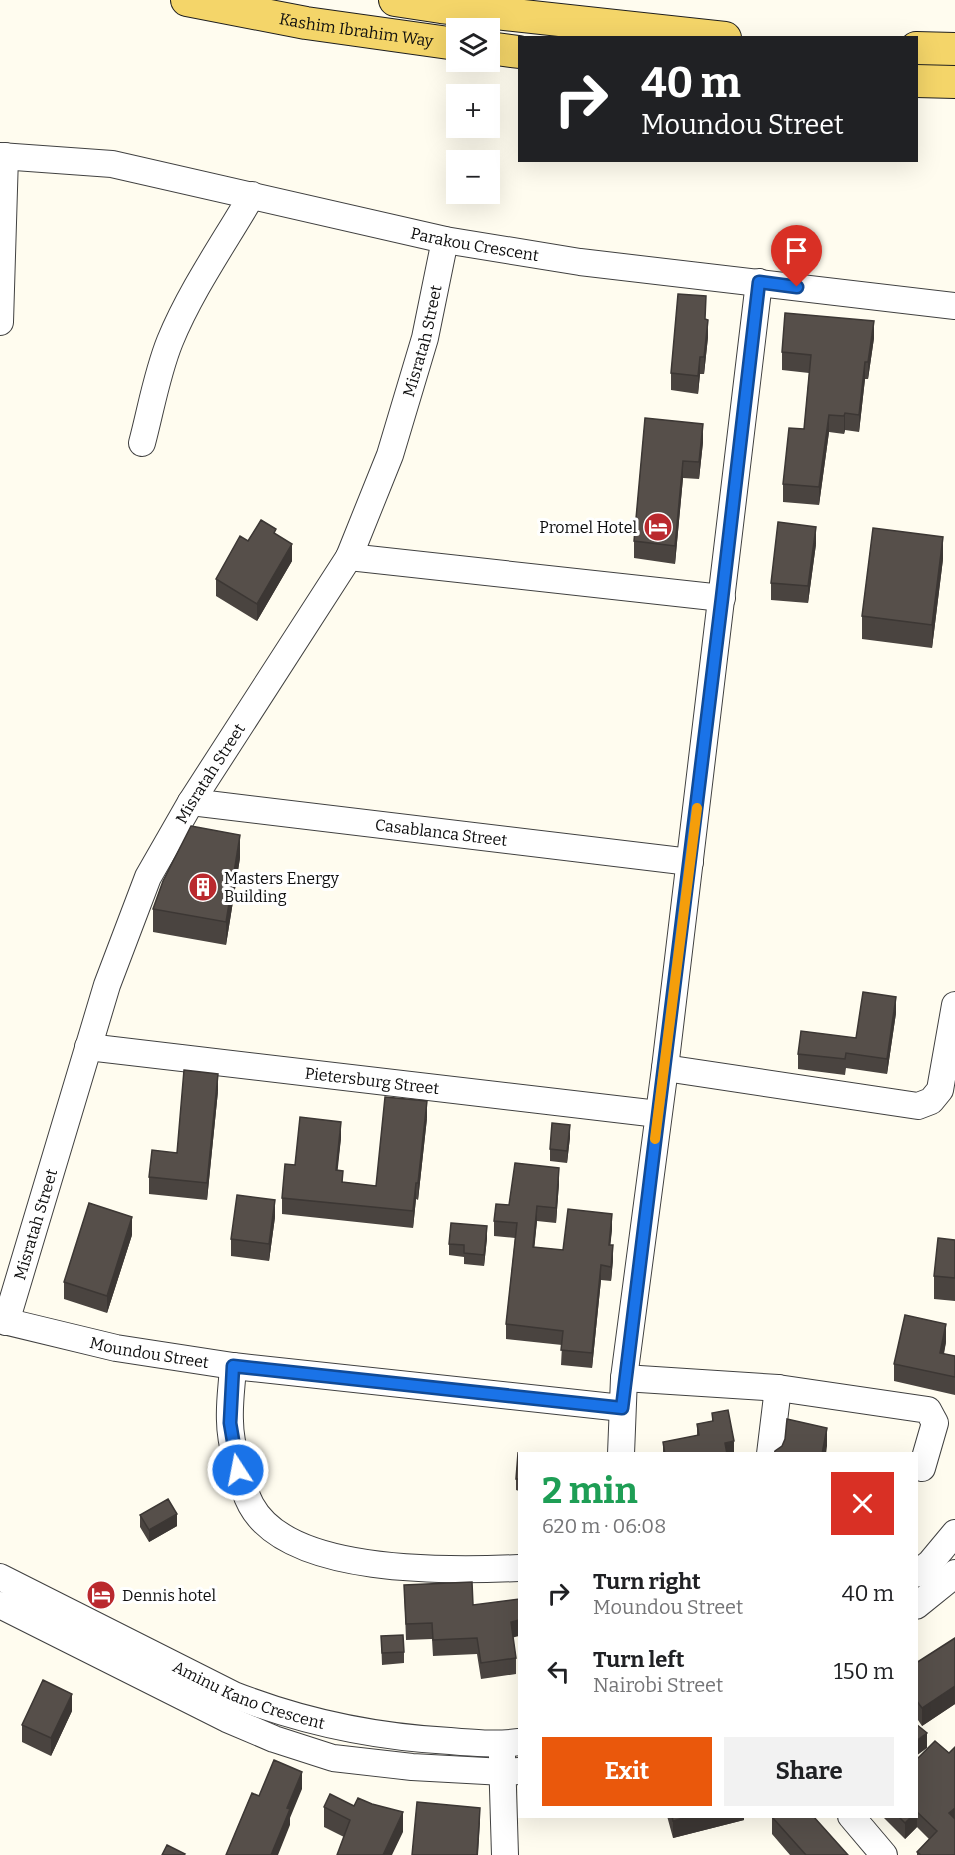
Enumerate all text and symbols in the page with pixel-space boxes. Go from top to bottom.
street label: Kashim Ibrahim Way [278,9,435,51]
map controls [446,18,500,204]
button: layers [446,18,500,72]
text: 40 m [641,58,741,108]
icon: right [542,60,620,138]
button: + [446,84,500,138]
text: Moundou Street [641,109,844,141]
button: − [446,150,500,204]
street label: Parakou Crescent [409,224,540,265]
pin [771,225,822,287]
icon: arrive [780,234,813,267]
street label: Misratah Street [399,283,446,399]
hotel icon: Promel Hotel [642,511,674,543]
place label: Promel Hotel [539,518,637,537]
street label: Misratah Street [172,720,249,827]
street label: Casablanca Street [374,815,508,850]
place label: Masters Energy Building [224,869,340,906]
building icon: Masters Energy Building [187,871,219,903]
street label: Pietersburg Street [304,1064,440,1098]
street label: Misratah Street [10,1167,61,1282]
street label: Moundou Street [88,1333,210,1372]
position arrow [206,1438,270,1502]
text: 2 min [542,1469,638,1513]
button: close [831,1472,894,1535]
text: 620 m · 06:08 [542,1514,666,1538]
text: Turn right [593,1568,701,1595]
icon: right [542,1577,575,1610]
hotel icon: Dennis hotel [85,1579,117,1611]
text: 40 m [842,1580,894,1607]
place label: Dennis hotel [122,1586,216,1605]
text: Moundou Street [593,1595,743,1619]
text: Turn left [593,1646,685,1673]
icon: left [542,1655,575,1688]
street label: Aminu Kano Crescent [170,1657,327,1733]
text: 150 m [834,1658,894,1685]
text: Nairobi Street [593,1673,723,1697]
button: Exit [542,1737,712,1806]
button: Share [724,1737,894,1806]

